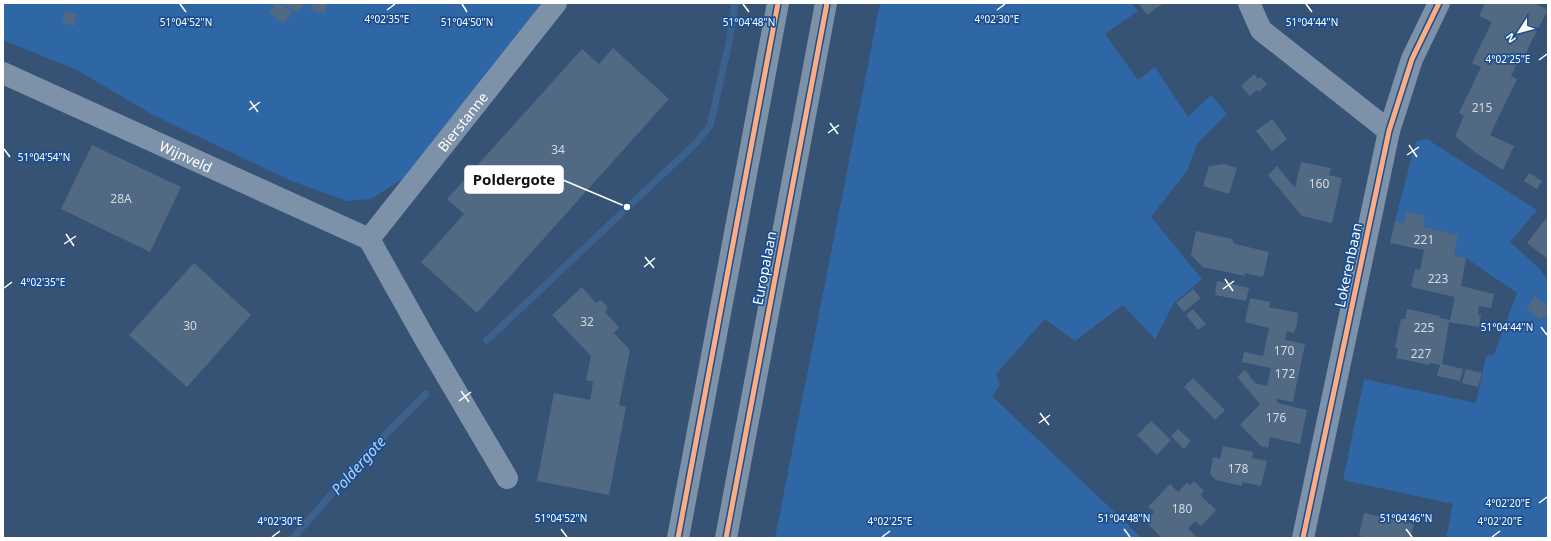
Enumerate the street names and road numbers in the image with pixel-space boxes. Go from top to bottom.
street label: Bierstanne [433,88,492,155]
street label: Wijnveld [157,136,216,176]
street label: Lokerenbaan [1330,221,1366,309]
street label: Europalaan [748,229,780,307]

